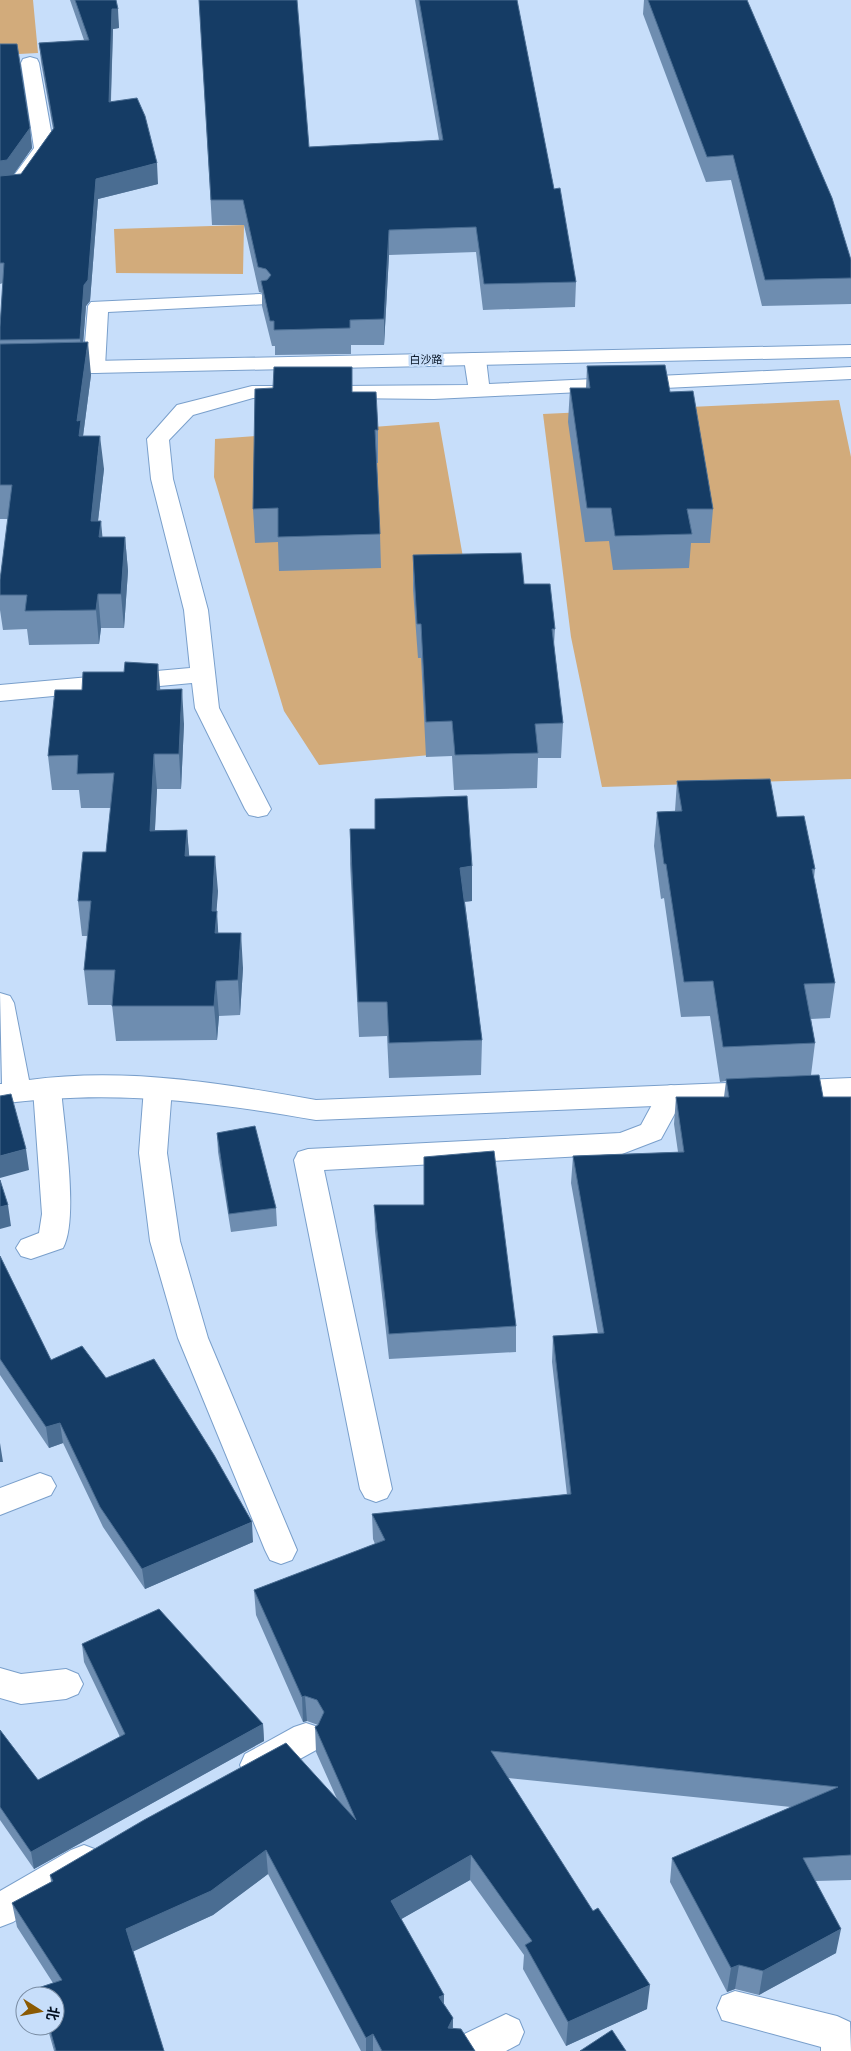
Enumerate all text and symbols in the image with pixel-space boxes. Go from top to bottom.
street label: 白沙路 [409,353,443,367]
north arrow [15,1986,65,2036]
text: 北 [43,2005,62,2022]

